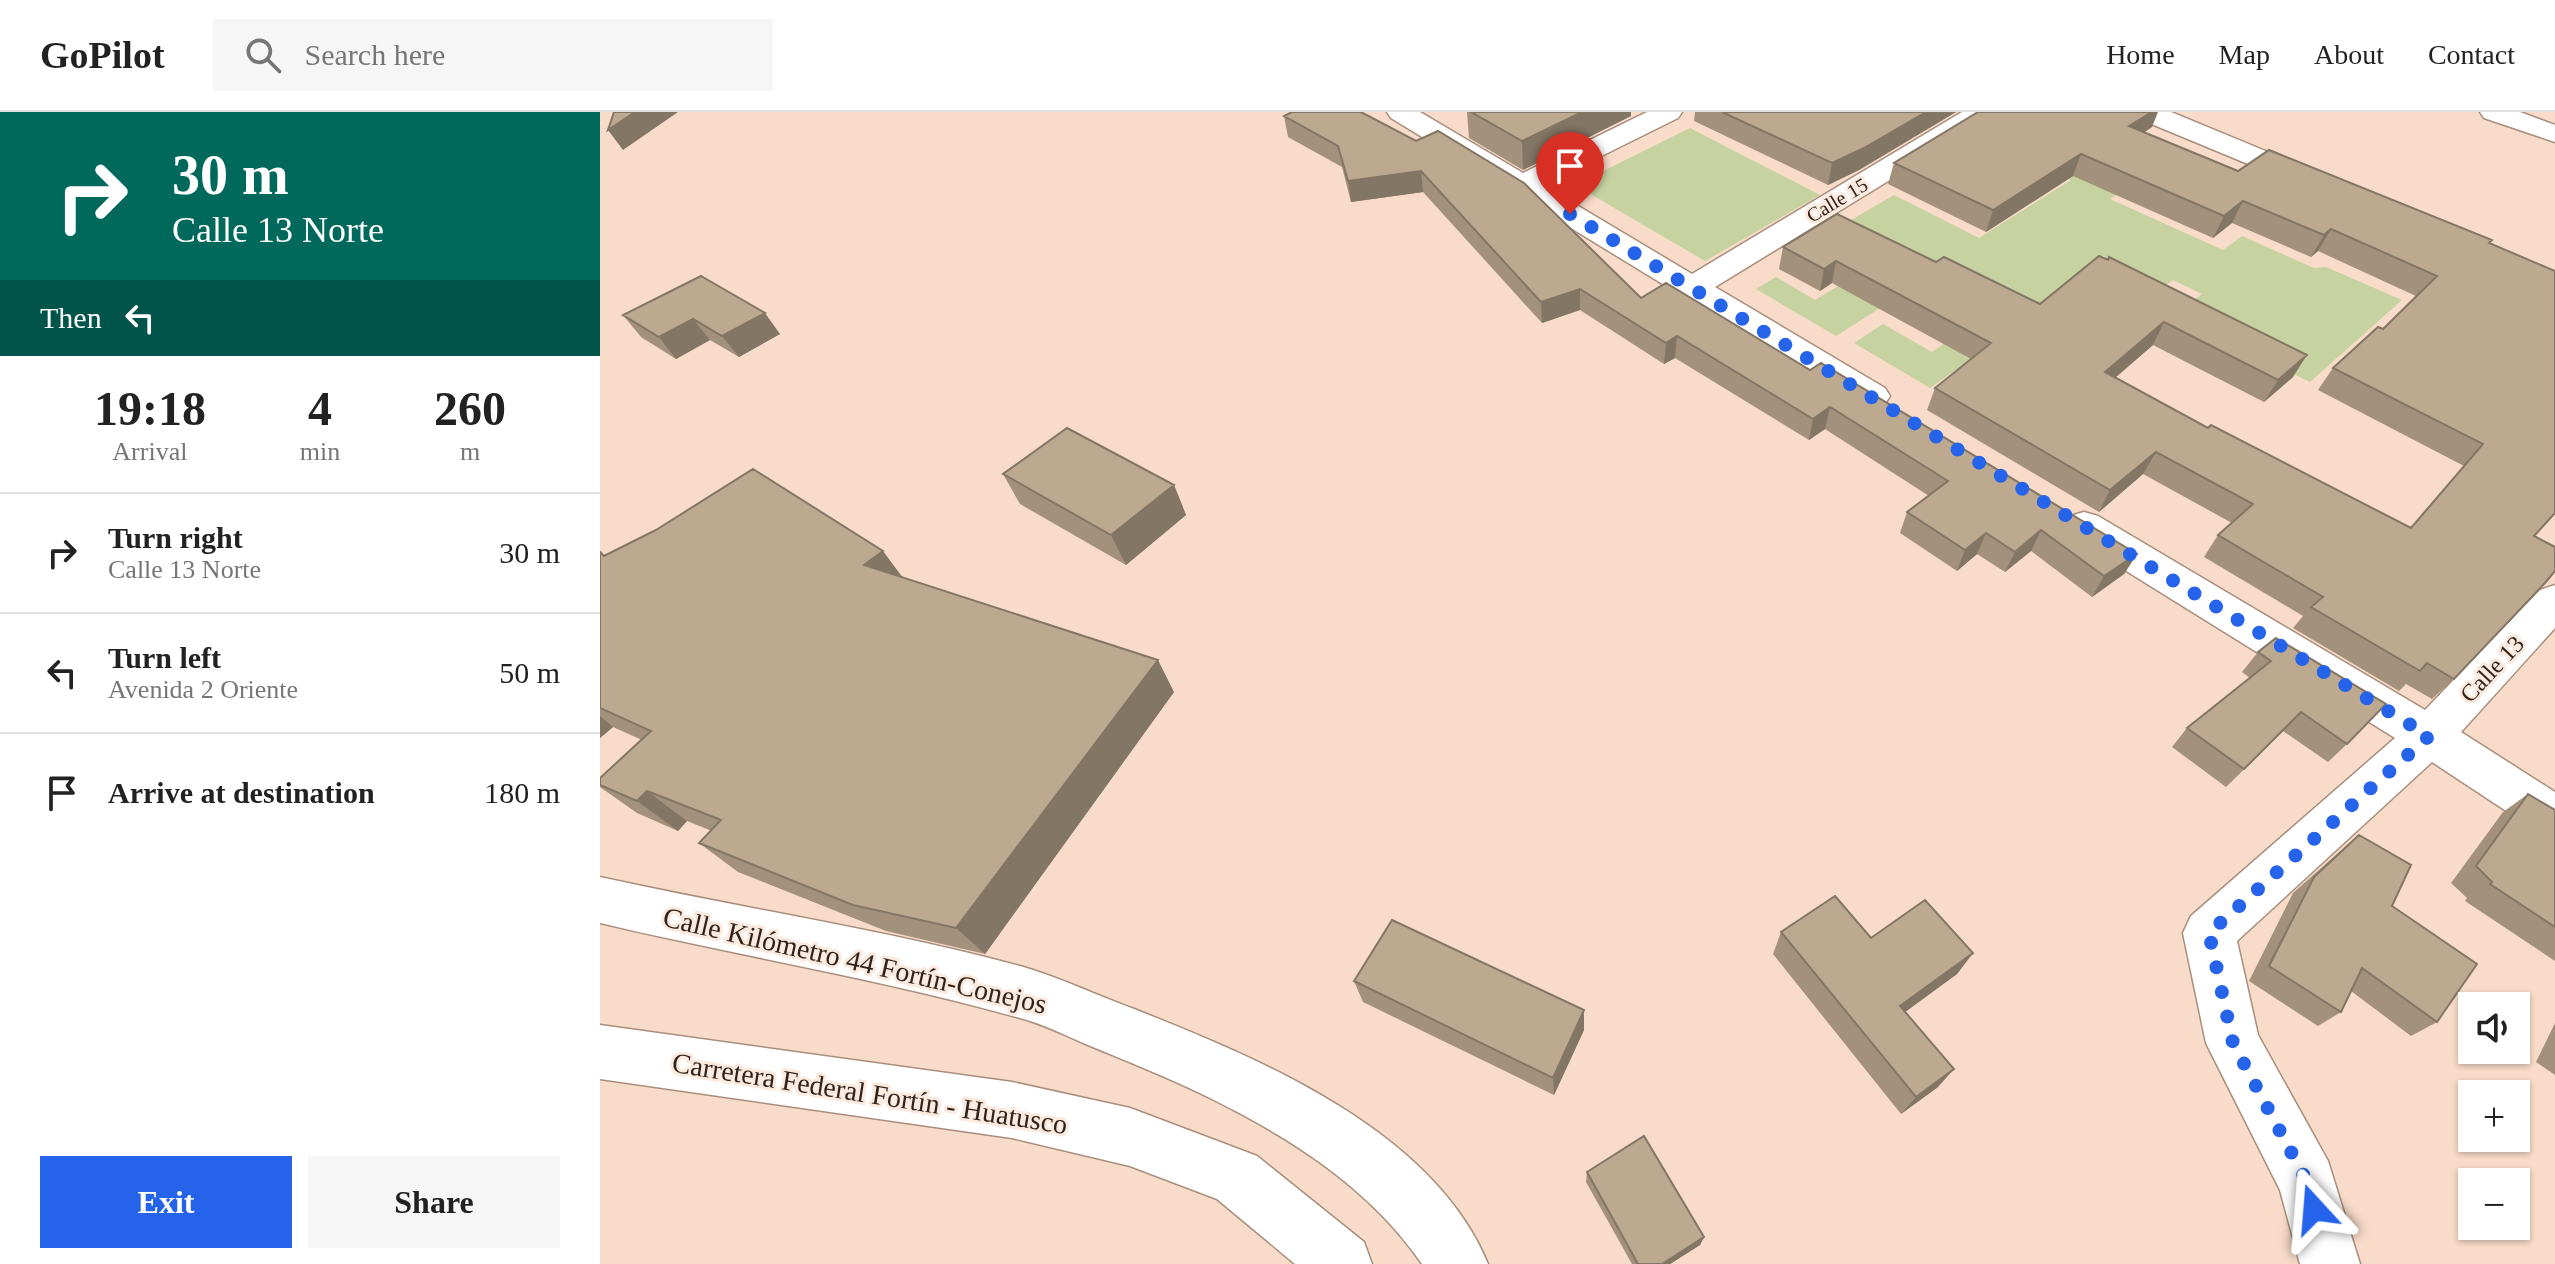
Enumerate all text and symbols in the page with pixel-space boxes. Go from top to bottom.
search box [213,19,773,91]
icon: search [241,33,285,77]
text: GoPilot [40,34,165,76]
text: Search here [305,38,445,71]
text: Home [2106,39,2175,70]
text: Map [2219,39,2270,70]
text: About [2314,39,2384,70]
text: Contact [2428,39,2515,70]
pin [1536,132,1604,214]
icon: right [40,144,144,248]
text: 30 m [172,144,289,206]
icon: arrive [1548,144,1592,188]
street label: Calle 15 [1803,173,1871,227]
text: Calle 13 Norte [172,210,384,250]
icon: left [118,296,162,340]
text: Then [40,301,102,334]
text: 19:18 [94,382,206,435]
text: 4 [308,382,332,435]
text: 260 [434,382,506,435]
text: Arrival [112,437,187,466]
text: min [300,437,340,466]
text: m [460,437,480,466]
text: Turn right [108,521,243,554]
icon: right [40,531,84,575]
text: 30 m [499,536,560,569]
text: Calle 13 Norte [108,555,261,584]
street label: Calle 13 [2455,631,2529,707]
text: Turn left [108,641,221,674]
icon: left [40,651,84,695]
text: 50 m [499,656,560,689]
text: Avenida 2 Oriente [108,675,298,704]
icon: arrive [40,771,84,815]
text: Arrive at destination [108,776,375,809]
text: 180 m [484,776,560,809]
street label: Calle Kilómetro 44 Fortín-Conejos [660,901,1050,1020]
map controls [2458,992,2530,1240]
button: sound [2458,992,2530,1064]
street label: Carretera Federal Fortín - Huatusco [670,1047,1070,1140]
button: + [2458,1080,2530,1152]
button: Exit [40,1156,292,1248]
button: Share [308,1156,560,1248]
position arrow [2272,1167,2356,1251]
button: − [2458,1168,2530,1240]

